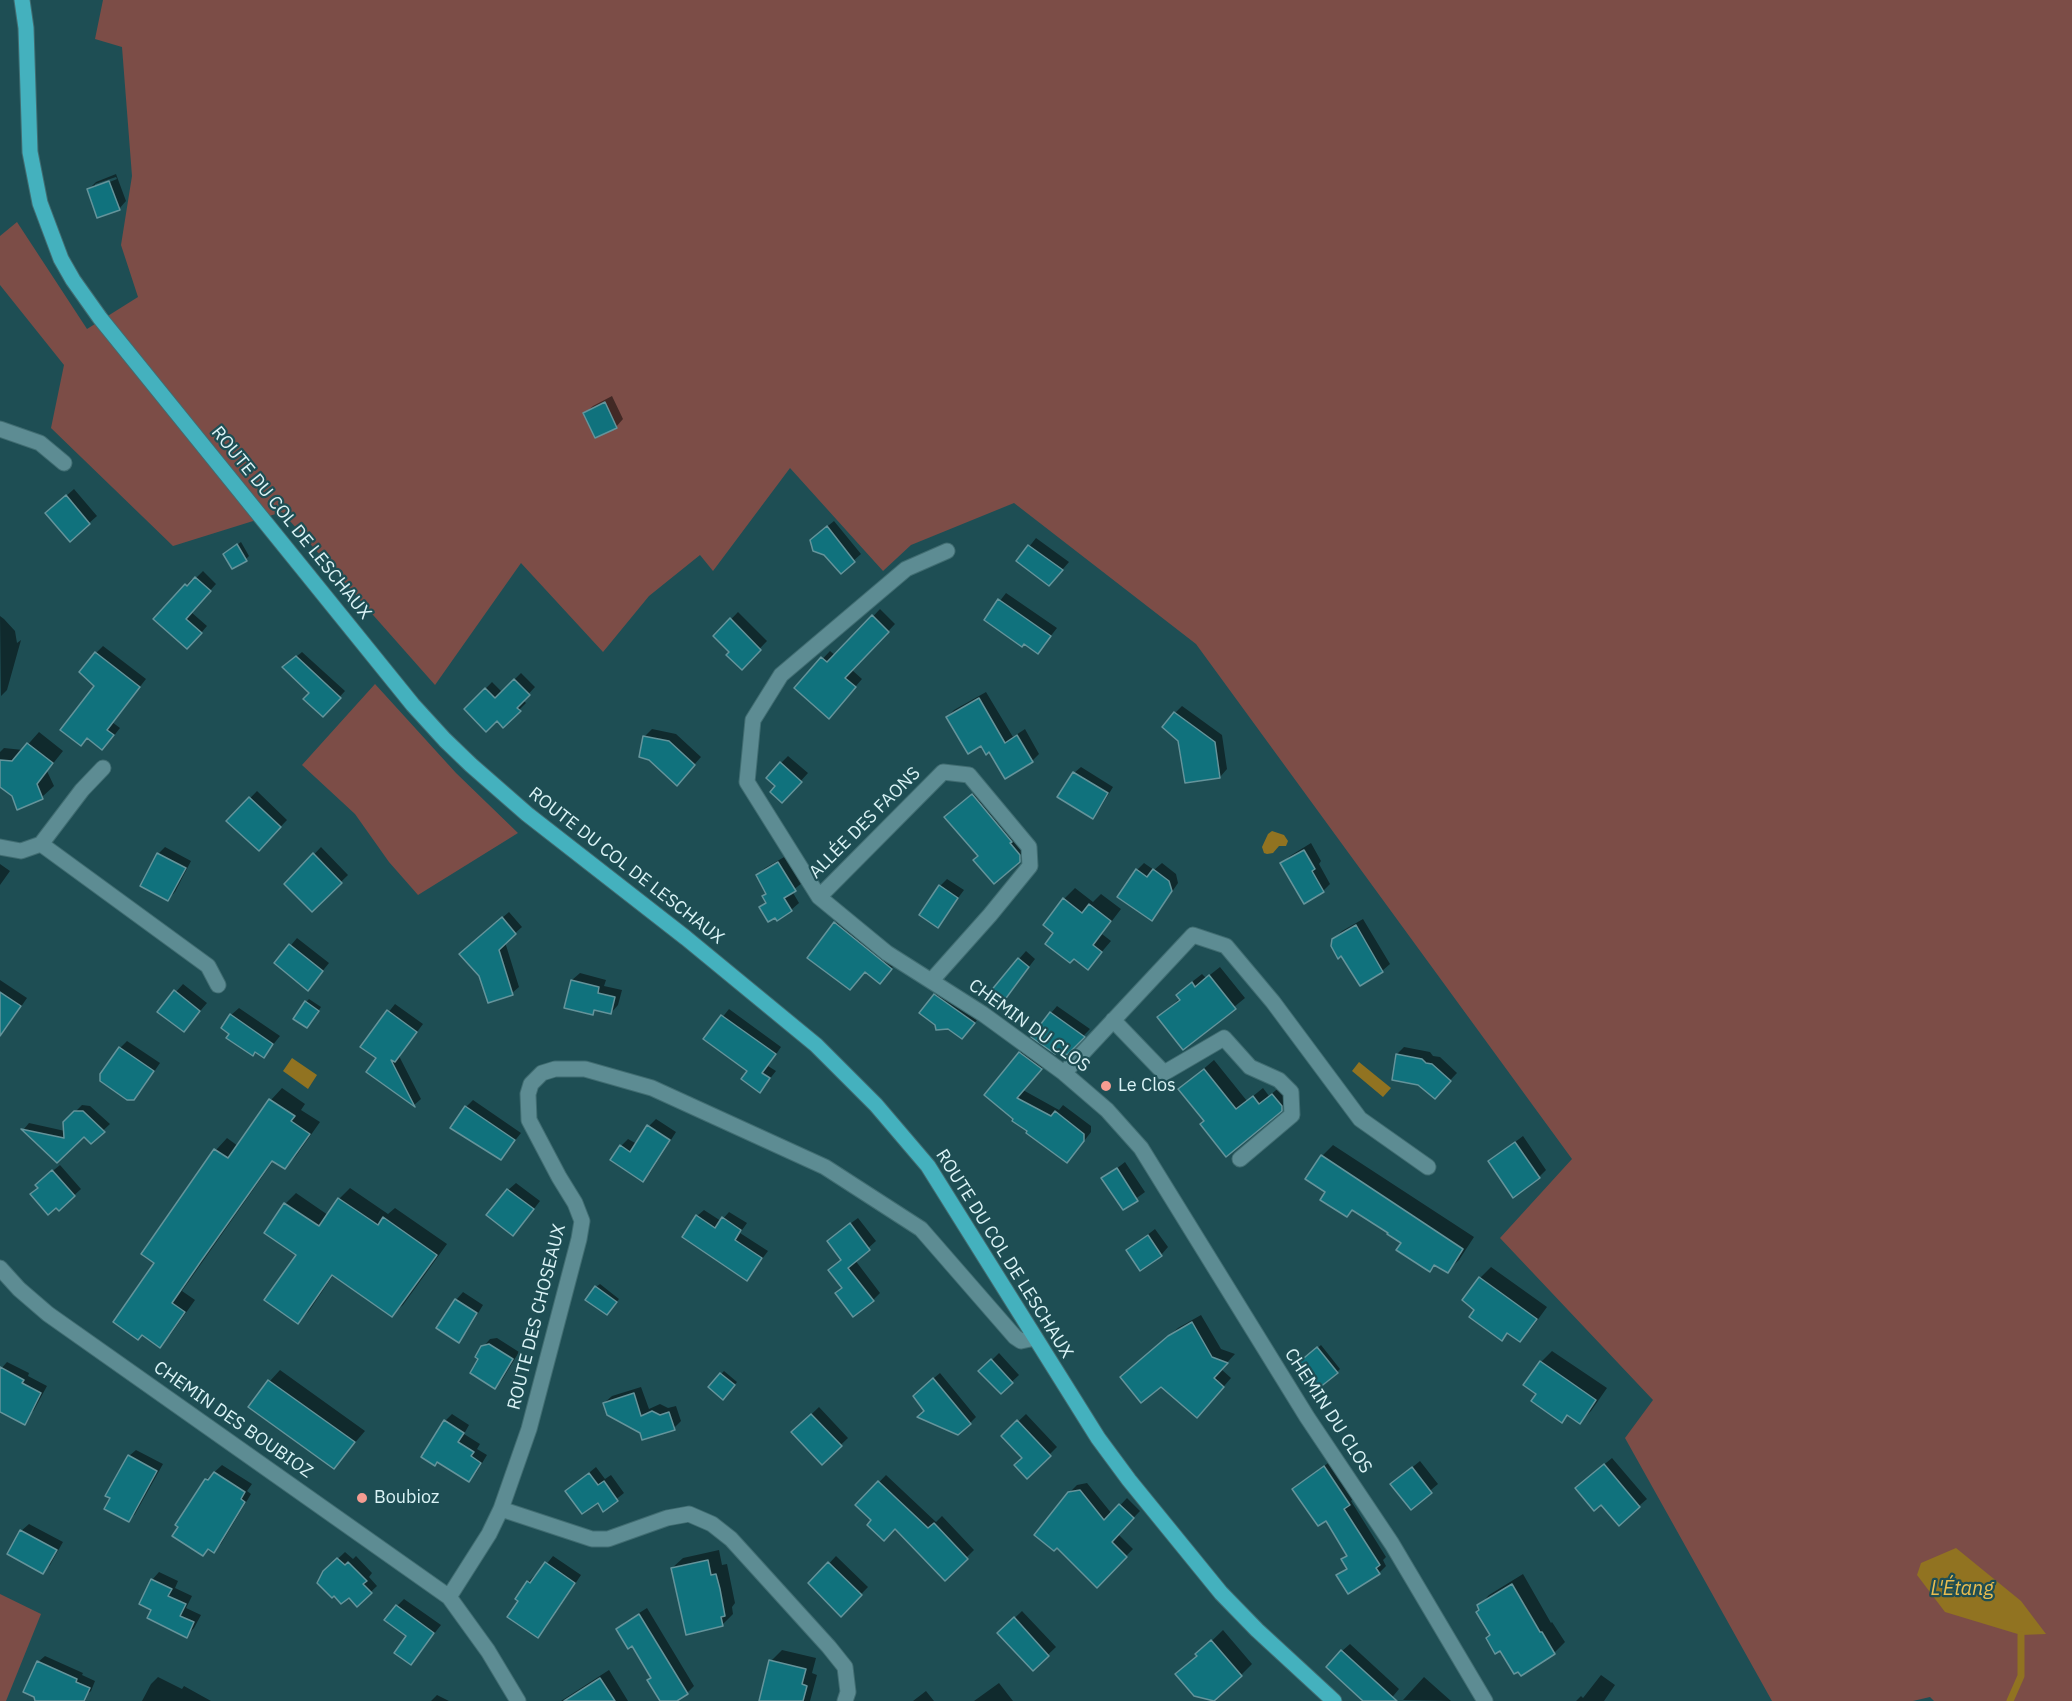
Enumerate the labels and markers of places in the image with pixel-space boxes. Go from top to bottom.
place label: Le Clos [1118,1075,1176,1097]
marker: Le Clos [1099,1079,1113,1093]
place label: Boubioz [374,1487,439,1509]
marker: Boubioz [355,1491,369,1505]

